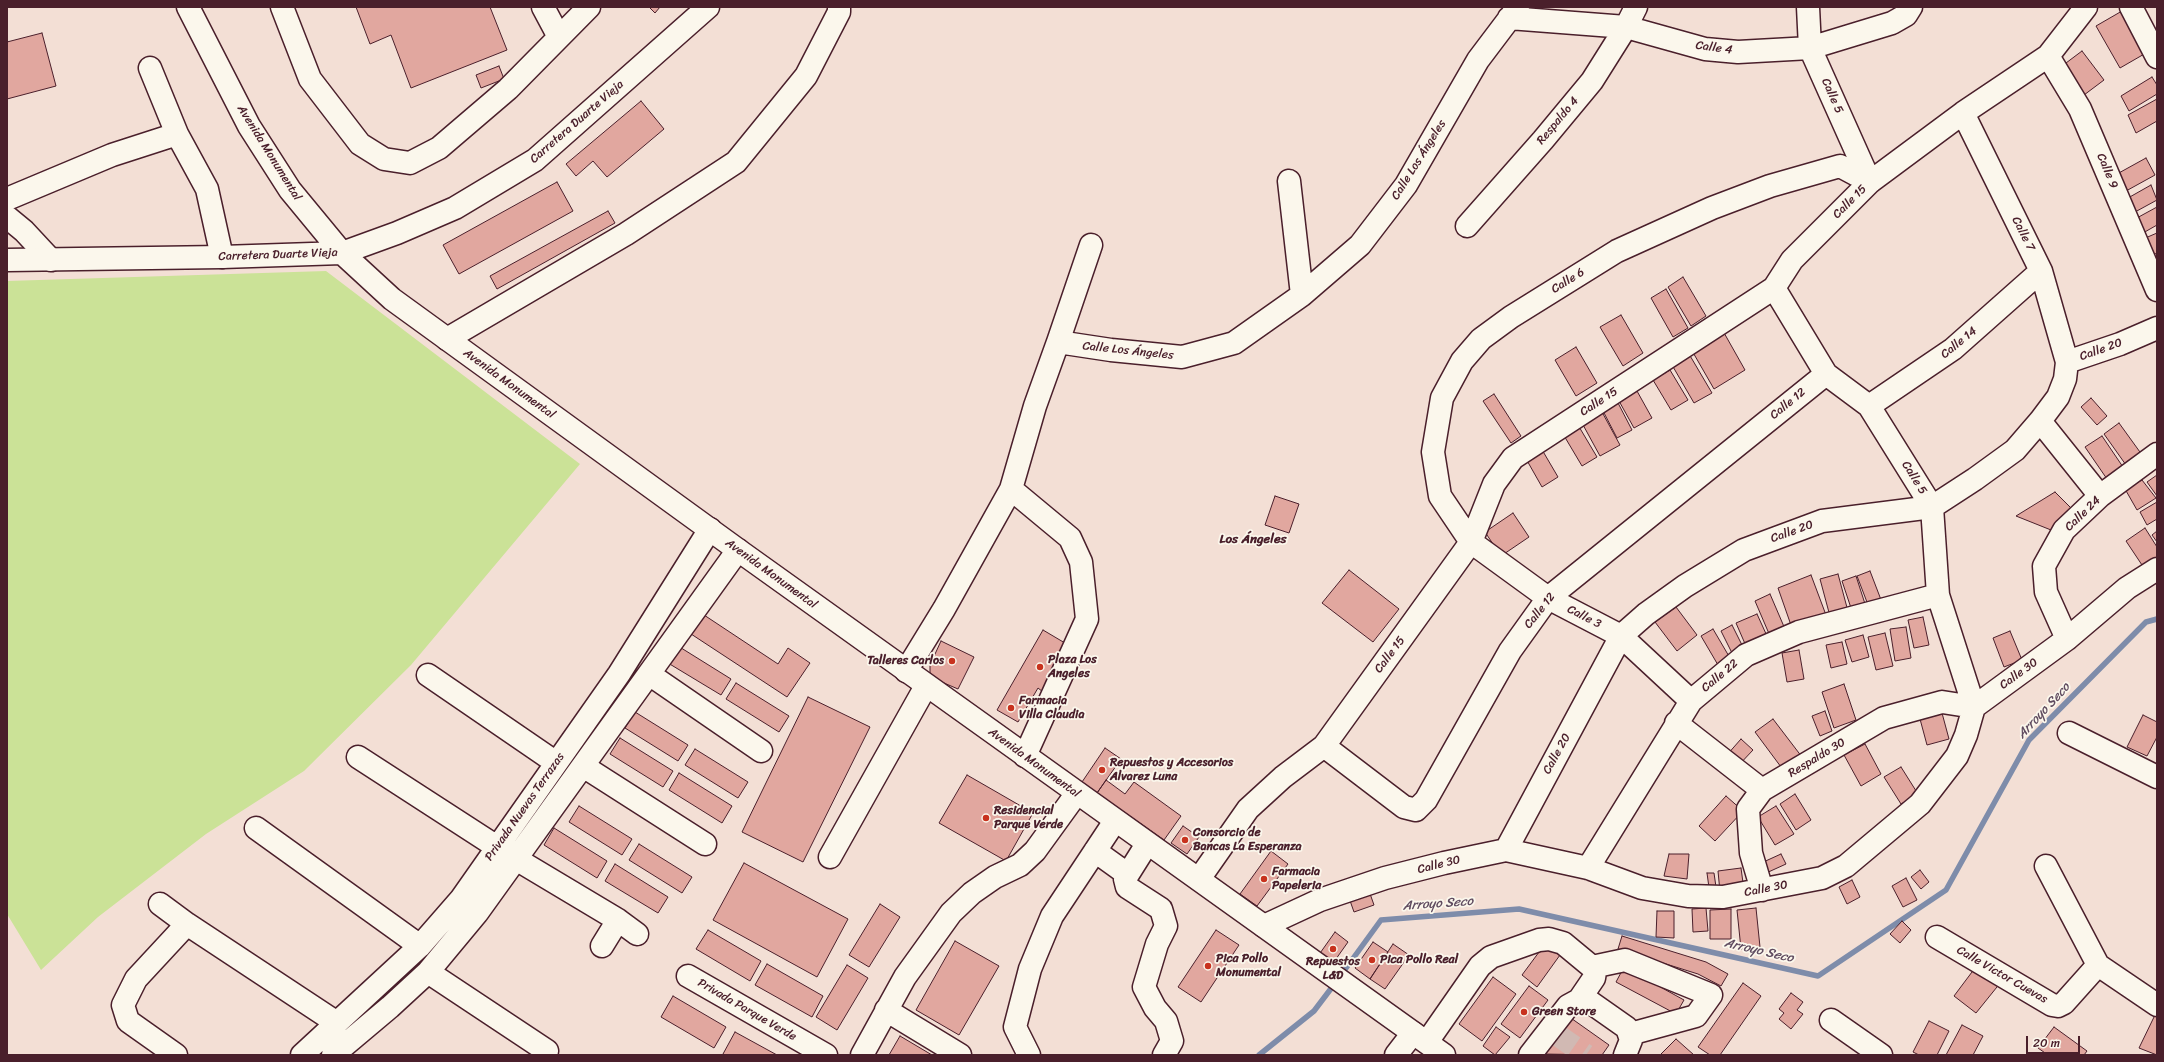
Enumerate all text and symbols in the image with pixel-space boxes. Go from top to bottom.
street label: Calle 4 [1695,38,1733,58]
street label: Calle 5 [1818,76,1846,116]
street label: Carretera Duarte Vieja [527,77,627,167]
street label: Respaldo 4 [1534,94,1582,148]
street label: Avenida Monumental [234,103,304,203]
street label: Calle Los Ángeles [1389,117,1449,203]
street label: Calle 9 [2093,151,2121,191]
street label: Calle 15 [1830,182,1870,222]
street label: Calle 7 [2008,214,2038,254]
street label: Carretera Duarte Vieja [218,246,338,264]
street label: Calle 6 [1549,265,1587,297]
street label: Calle 14 [1938,324,1980,362]
street label: Calle 20 [2078,336,2124,364]
street label: Calle Los Ángeles [1082,339,1174,363]
street label: Avenida Monumental [460,346,558,422]
street label: Calle 15 [1577,384,1621,420]
street label: Calle 12 [1767,385,1809,423]
street label: Calle 5 [1898,459,1930,497]
street label: Calle 24 [2062,494,2104,534]
street label: Calle 20 [1769,518,1815,546]
district label: Los Ángeles [1219,532,1287,548]
street label: Avenida Monumental [722,536,820,612]
street label: Calle 12 [1521,590,1559,632]
street label: Calle 3 [1565,602,1603,632]
street label: Calle 15 [1372,634,1408,676]
place label: Plaza Los Angeles [1048,653,1097,681]
place label: Talleres Carlos [867,654,944,668]
street label: Calle 30 [1997,655,2041,693]
marker: Talleres Carlos [947,656,957,666]
street label: Calle 22 [1699,657,1741,695]
marker: Plaza Los Angeles [1035,662,1045,672]
water label: Arroyo Seco [2014,680,2074,742]
place label: Farmacia Villa Claudia [1019,694,1084,722]
marker: Farmacia Villa Claudia [1006,703,1016,713]
street label: Avenida Monumental [985,725,1083,801]
street label: Calle 20 [1540,731,1574,777]
street label: Respaldo 30 [1786,735,1848,781]
street label: Privada Nuevas Terrazas [482,750,568,864]
place label: Repuestos y Accesorios Alvarez Luna [1110,756,1233,784]
marker: Repuestos y Accesorios Alvarez Luna [1097,765,1107,775]
place label: Residencial Parque Verde [994,804,1063,832]
marker: Residencial Parque Verde [981,813,991,823]
place label: Consorcio de Bancas La Esperanza [1193,826,1302,854]
marker: Consorcio de Bancas La Esperanza [1180,835,1190,845]
street label: Calle 30 [1416,853,1462,877]
place label: Farmacia Papeleria [1272,865,1321,893]
marker: Farmacia Papeleria [1259,874,1269,884]
street label: Calle 30 [1743,878,1789,900]
water label: Arroyo Seco [1402,894,1474,914]
water label: Arroyo Seco [1723,935,1795,967]
street label: Calle Victor Cuevas [1954,943,2050,1007]
marker: Repuestos L&D [1328,944,1338,954]
place label: Pica Pollo Monumental [1216,952,1281,980]
place label: Pica Pollo Real [1380,953,1458,967]
place label: Repuestos L&D [1306,955,1360,983]
marker: Pica Pollo Real [1367,955,1377,965]
marker: Pica Pollo Monumental [1203,961,1213,971]
street label: Privada Parque Verde [695,976,799,1044]
place label: Green Store [1532,1005,1596,1019]
marker: Green Store [1519,1007,1529,1017]
scale bar [2028,1028,2082,1054]
text: 20 m [2033,1032,2060,1054]

